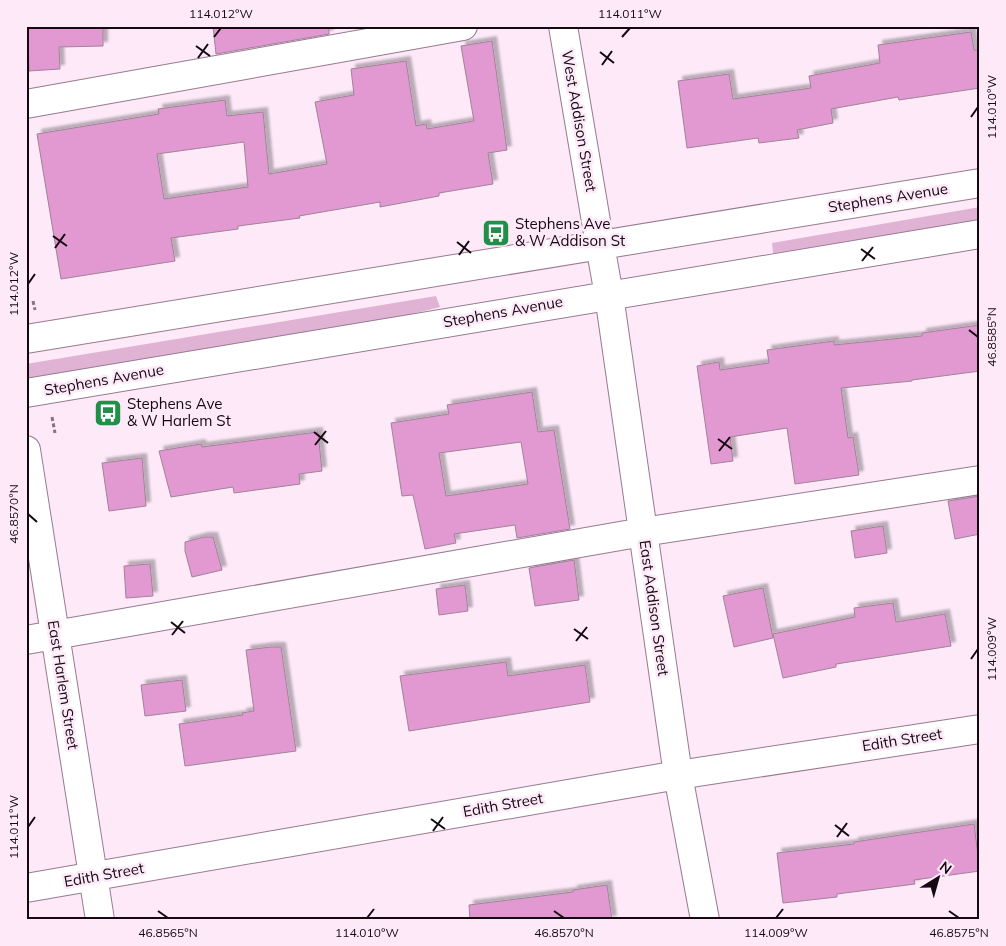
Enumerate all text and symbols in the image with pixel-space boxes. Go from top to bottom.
text: 114.012°W [189,6,253,21]
text: 114.011°W [598,6,662,21]
street label: West Addison Street [558,49,601,193]
text: 114.010°W [984,75,999,139]
street label: Stephens Avenue [827,179,949,216]
place label: Stephens Ave & W Addison St [515,214,625,250]
bus stop icon: Stephens Ave & W Addison St [481,218,511,248]
text: 114.012°W [6,252,21,316]
street label: Stephens Avenue [442,292,564,331]
text: 46.8585°N [984,307,999,367]
street label: Stephens Avenue [43,360,165,399]
place label: Stephens Ave & W Harlem St [127,394,231,430]
bus stop icon: Stephens Ave & W Harlem St [93,398,123,428]
text: 46.8570°N [6,484,21,544]
street label: East Addison Street [636,539,673,677]
text: 114.009°W [984,617,999,681]
street label: East Harlem Street [44,619,83,751]
street label: Edith Street [861,724,943,755]
street label: Edith Street [461,788,544,821]
text: 114.011°W [6,795,21,859]
north arrow [914,854,964,904]
text: N [936,857,955,878]
street label: Edith Street [62,858,145,891]
text: 46.8565°N [138,925,198,940]
text: 114.010°W [335,925,399,940]
text: 46.8570°N [534,925,594,940]
text: 114.009°W [744,925,808,940]
text: 46.8575°N [929,925,989,940]

